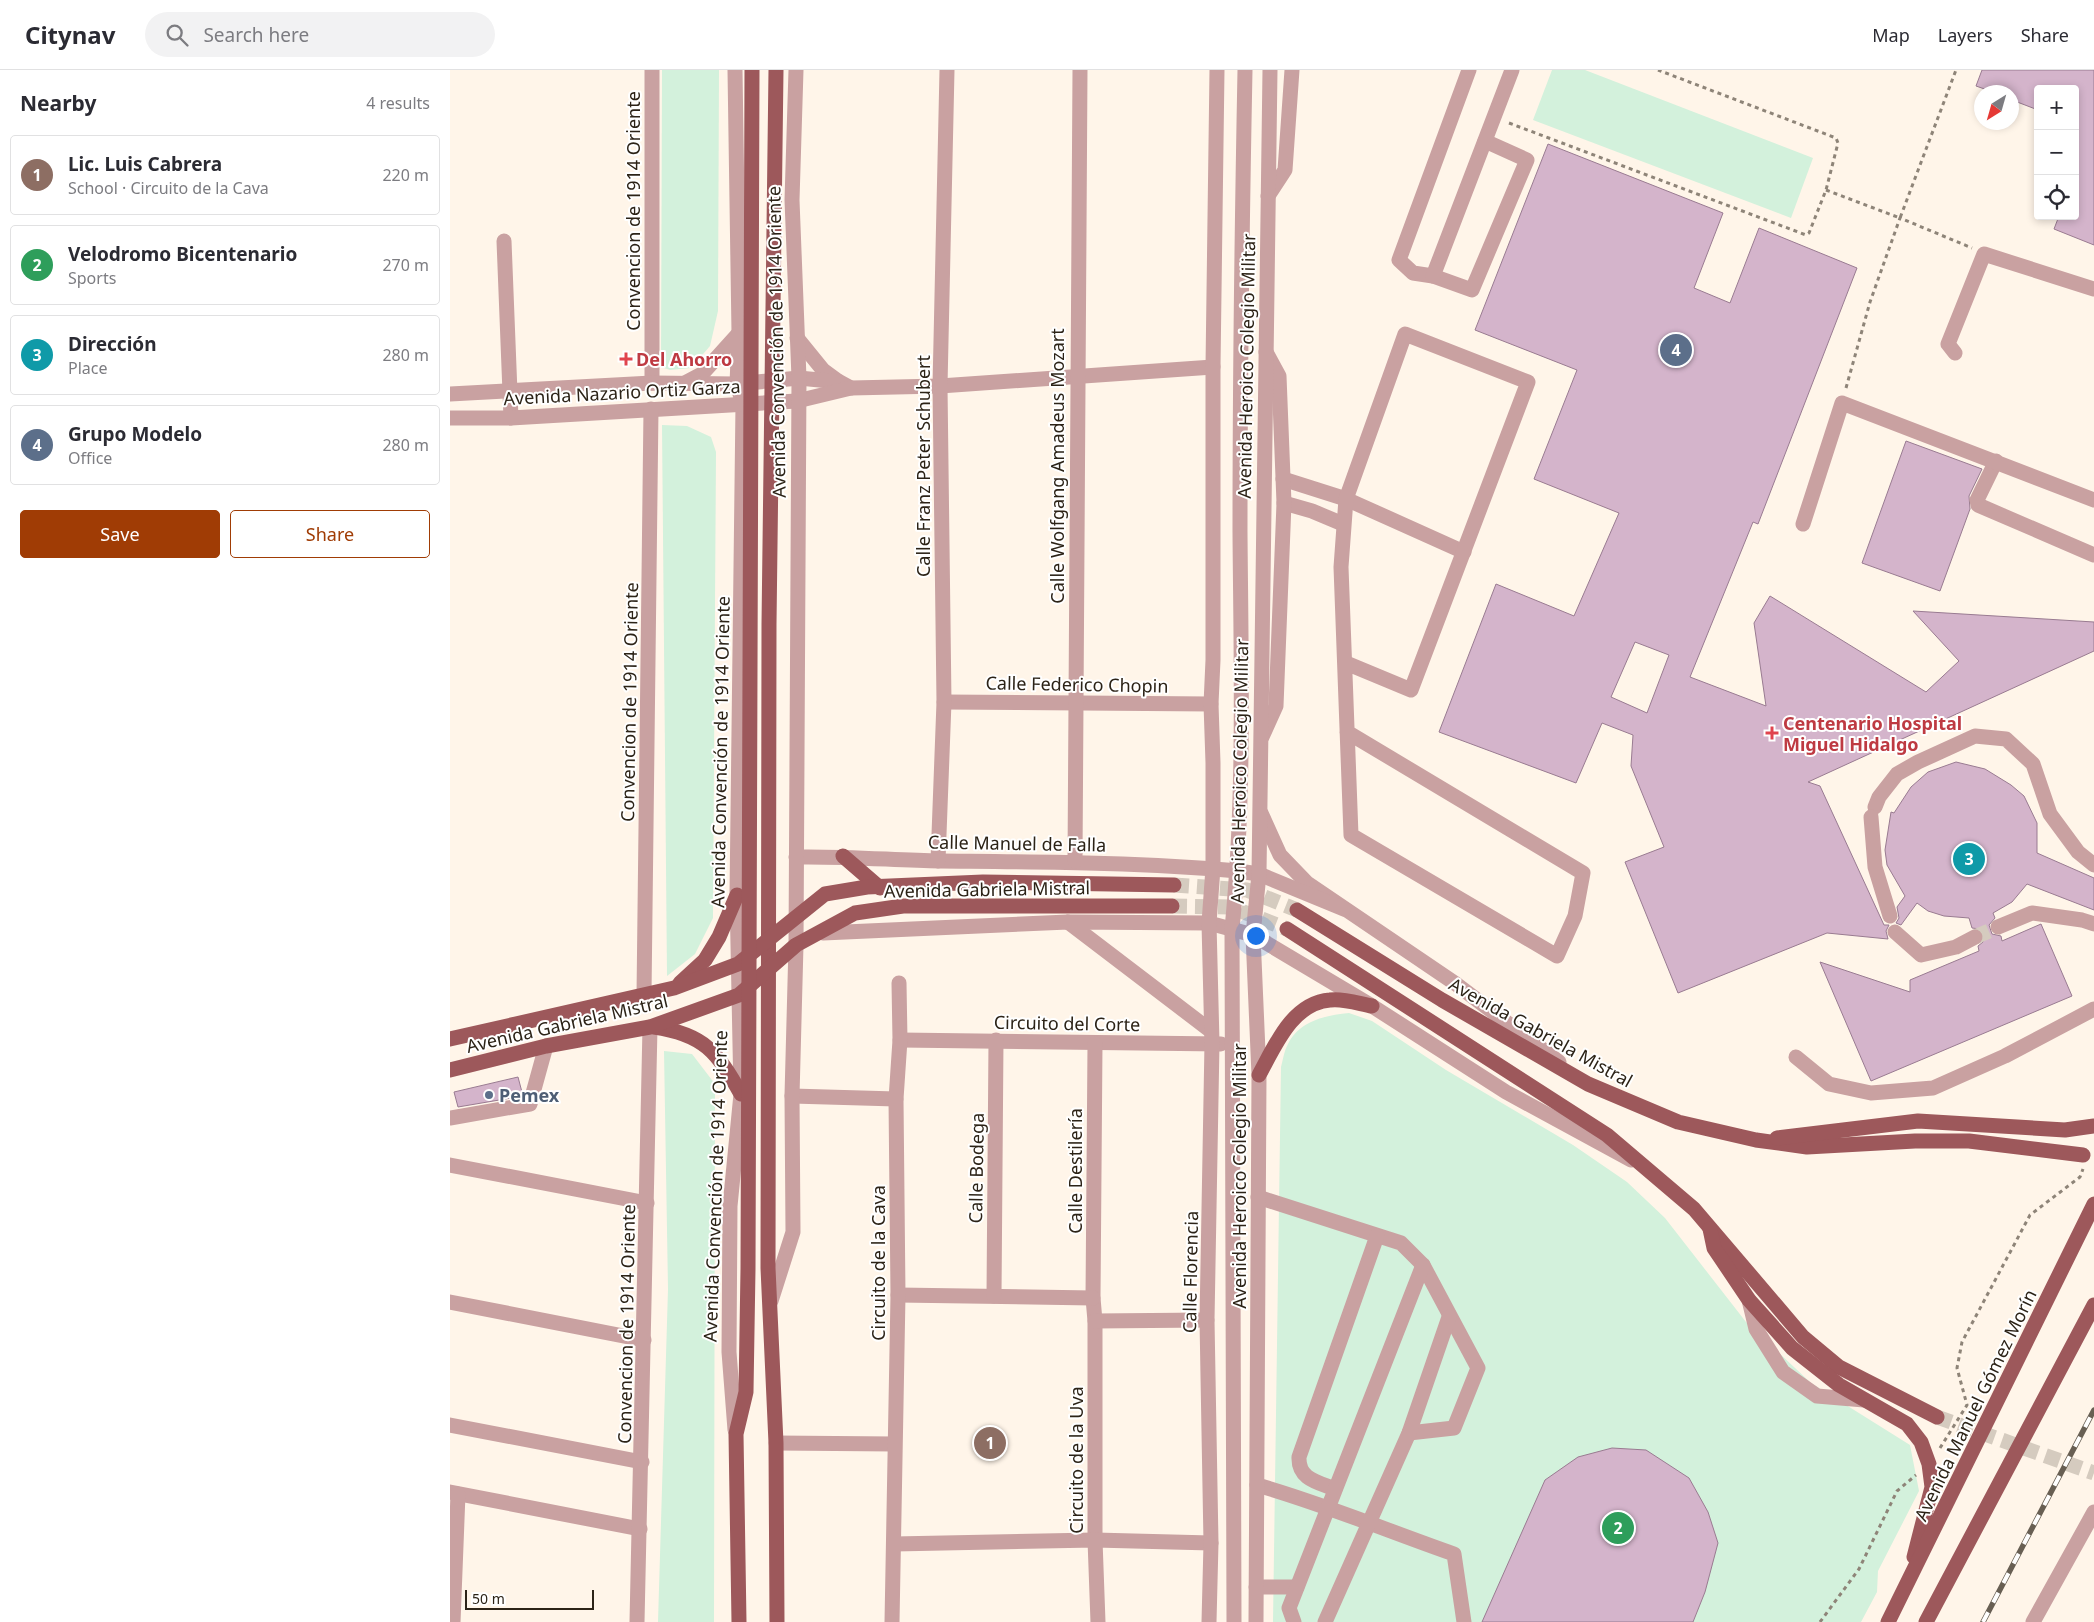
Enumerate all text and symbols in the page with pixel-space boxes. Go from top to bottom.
search box [145,12,495,57]
text: Citynav [25,18,115,51]
icon: search [163,21,191,49]
text: Search here [203,22,309,48]
text: Map [1872,23,1910,47]
text: Layers [1938,23,1993,47]
text: Share [2021,23,2069,47]
north arrow [1974,85,2019,130]
map controls [2034,85,2079,220]
button: + [2034,85,2079,130]
text: Nearby [20,89,96,117]
street label: Convencion de 1914 Oriente [621,91,645,331]
text: 4 results [366,92,430,114]
button: − [2034,130,2079,175]
text: Lic. Luis Cabrera [68,151,222,177]
text: 1 [32,164,42,186]
text: 220 m [382,164,429,186]
button: locate [2034,175,2079,220]
text: School · Circuito de la Cava [68,177,269,199]
street label: Avenida Convención de 1914 Oriente [761,186,791,498]
street label: Avenida Heroico Colegio Militar [1232,233,1260,499]
text: Velodromo Bicentenario [68,241,297,267]
text: 2 [32,254,42,276]
text: 270 m [382,254,429,276]
text: Sports [68,267,116,289]
street label: Calle Wolfgang Amadeus Mozart [1045,328,1069,604]
text: Dirección [68,331,157,357]
pin: 4 [1660,331,1692,369]
text: 3 [32,344,42,366]
text: 280 m [382,344,429,366]
place label: Del Ahorro [636,347,732,371]
marker: Del Ahorro [620,353,632,365]
street label: Calle Franz Peter Schubert [911,354,935,577]
text: Place [68,357,108,379]
street label: Avenida Nazario Ortiz Garza [503,374,741,410]
text: Grupo Modelo [68,421,202,447]
text: 4 [32,434,42,456]
text: 280 m [382,434,429,456]
text: Office [68,447,112,469]
button: Save [20,510,220,558]
button: Share [230,510,430,558]
street label: Convencion de 1914 Oriente [615,582,643,822]
street label: Avenida Convención de 1914 Oriente [705,596,735,908]
street label: Avenida Heroico Colegio Militar [1225,638,1253,904]
street label: Calle Federico Chopin [985,670,1169,698]
place label: Centenario Hospital Miguel Hidalgo [1783,711,1962,756]
marker: Centenario Hospital Miguel Hidalgo [1765,726,1779,740]
street label: Calle Manuel de Falla [928,829,1106,857]
pin: 3 [1953,840,1985,878]
street label: Avenida Gabriela Mistral [884,875,1090,903]
your location [1243,923,1269,949]
street label: Avenida Gabriela Mistral [1445,972,1637,1092]
street label: Avenida Gabriela Mistral [464,988,670,1058]
street label: Circuito del Corte [994,1010,1140,1036]
street label: Avenida Convención de 1914 Oriente [698,1030,732,1342]
street label: Avenida Heroico Colegio Militar [1227,1043,1251,1309]
place label: Pemex [499,1083,560,1107]
marker: Pemex [483,1089,495,1101]
street label: Calle Destilería [1063,1108,1087,1234]
street label: Calle Bodega [963,1113,989,1223]
street label: Circuito de la Cava [866,1185,890,1341]
street label: Convencion de 1914 Oriente [612,1204,640,1444]
street label: Calle Florencia [1177,1211,1203,1333]
street label: Avenida Manuel Gómez Morín [1908,1285,2042,1525]
street label: Circuito de la Uva [1064,1386,1088,1534]
pin: 1 [974,1424,1006,1462]
pin: 2 [1602,1509,1634,1547]
scale bar [465,1587,594,1610]
text: 50 m [472,1589,505,1608]

